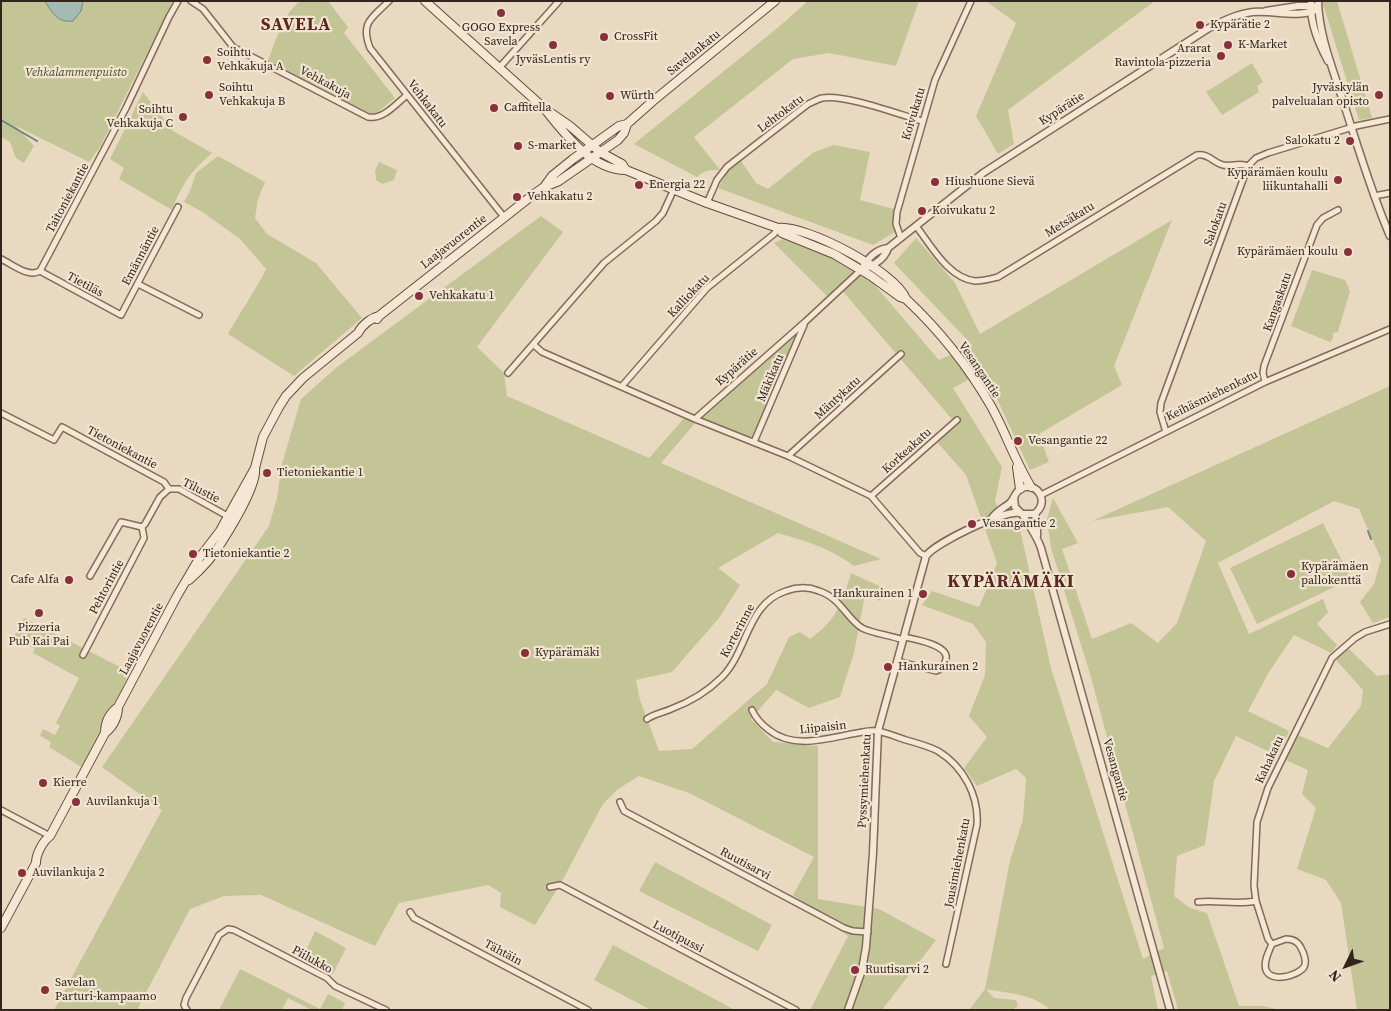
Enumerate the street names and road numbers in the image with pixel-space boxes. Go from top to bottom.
street label: Savelankatu [665,27,723,79]
street label: Vehkakuja [297,63,353,103]
street label: Vehkakatu [404,77,450,131]
street label: Koivukatu [899,86,929,142]
street label: Kypärätie [1037,89,1087,129]
street label: Lehtokatu [755,92,807,136]
street label: Taitoniekantie [44,161,92,235]
street label: Metsäkatu [1043,199,1097,241]
street label: Salokatu [1201,200,1231,248]
street label: Laajavuorentie [418,212,490,272]
street label: Emännäntie [119,224,163,288]
street label: Tietiläs [64,269,106,301]
street label: Kangaskatu [1261,270,1295,334]
street label: Kalliokatu [665,271,713,321]
street label: Vesangantie [955,339,1003,401]
street label: Kypärätie [713,345,761,389]
street label: Mäkikatu [755,352,787,404]
street label: Keihäsmiehenkatu [1164,367,1260,425]
street label: Mäntykatu [812,374,864,422]
street label: Tietoniekantie [84,423,160,473]
street label: Korkeakatu [879,425,935,477]
street label: Tilustie [180,475,222,507]
street label: Pehtorintie [87,557,127,617]
street label: Laajavuorentie [117,600,167,678]
street label: Korterinne [718,602,758,660]
street label: Liipaisin [799,718,847,738]
street label: Pyssymiehenkatu [855,733,875,829]
street label: Kahakatu [1253,734,1287,786]
street label: Vesangantie [1099,737,1131,803]
street label: Jousimiehenkatu [942,817,974,909]
street label: Ruutisarvi [717,845,773,883]
street label: Luotipussi [650,918,706,956]
street label: Tähtäin [482,937,524,969]
street label: Piilukko [289,943,335,977]

